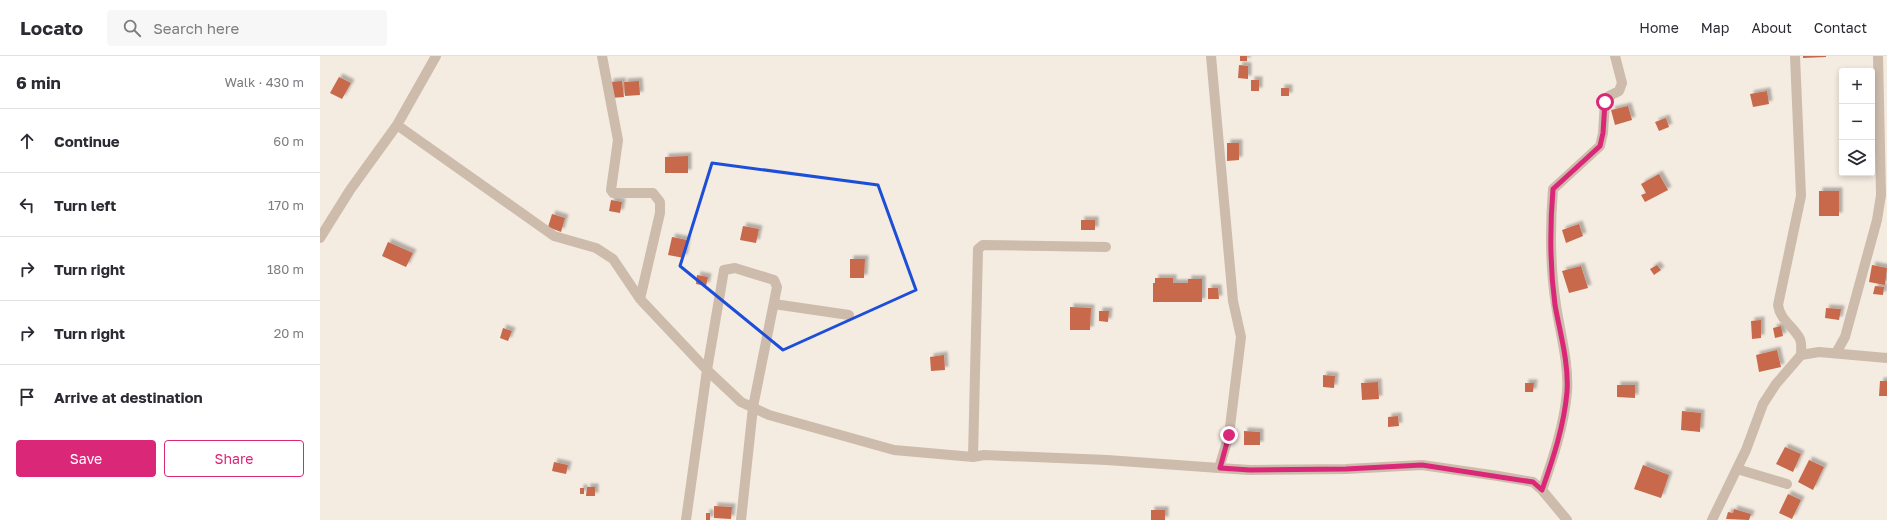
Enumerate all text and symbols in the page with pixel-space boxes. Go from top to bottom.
search box [107,10,387,46]
text: Locato [20,16,83,39]
icon: search [121,17,143,39]
text: Search here [153,19,239,37]
text: Home [1639,19,1679,36]
text: Map [1701,19,1729,36]
text: About [1751,19,1792,36]
text: Contact [1814,19,1867,36]
map controls [1839,68,1875,176]
button: + [1839,68,1875,104]
text: 6 min [16,72,61,93]
text: Walk · 430 m [224,74,304,90]
route start [1596,93,1614,111]
button: − [1839,104,1875,140]
icon: ahead [16,130,38,152]
text: Continue [54,132,120,150]
text: 60 m [273,133,304,149]
button: layers [1839,140,1875,176]
icon: left [16,194,38,216]
text: Turn left [54,196,116,214]
text: 170 m [268,197,304,213]
icon: right [16,258,38,280]
text: Turn right [54,260,125,278]
text: 180 m [267,261,304,277]
icon: right [16,322,38,344]
text: Turn right [54,324,125,342]
text: 20 m [274,325,304,341]
icon: arrive [16,386,38,408]
text: Arrive at destination [54,388,203,406]
route end [1220,426,1238,444]
button: Save [16,440,156,477]
button: Share [164,440,304,477]

